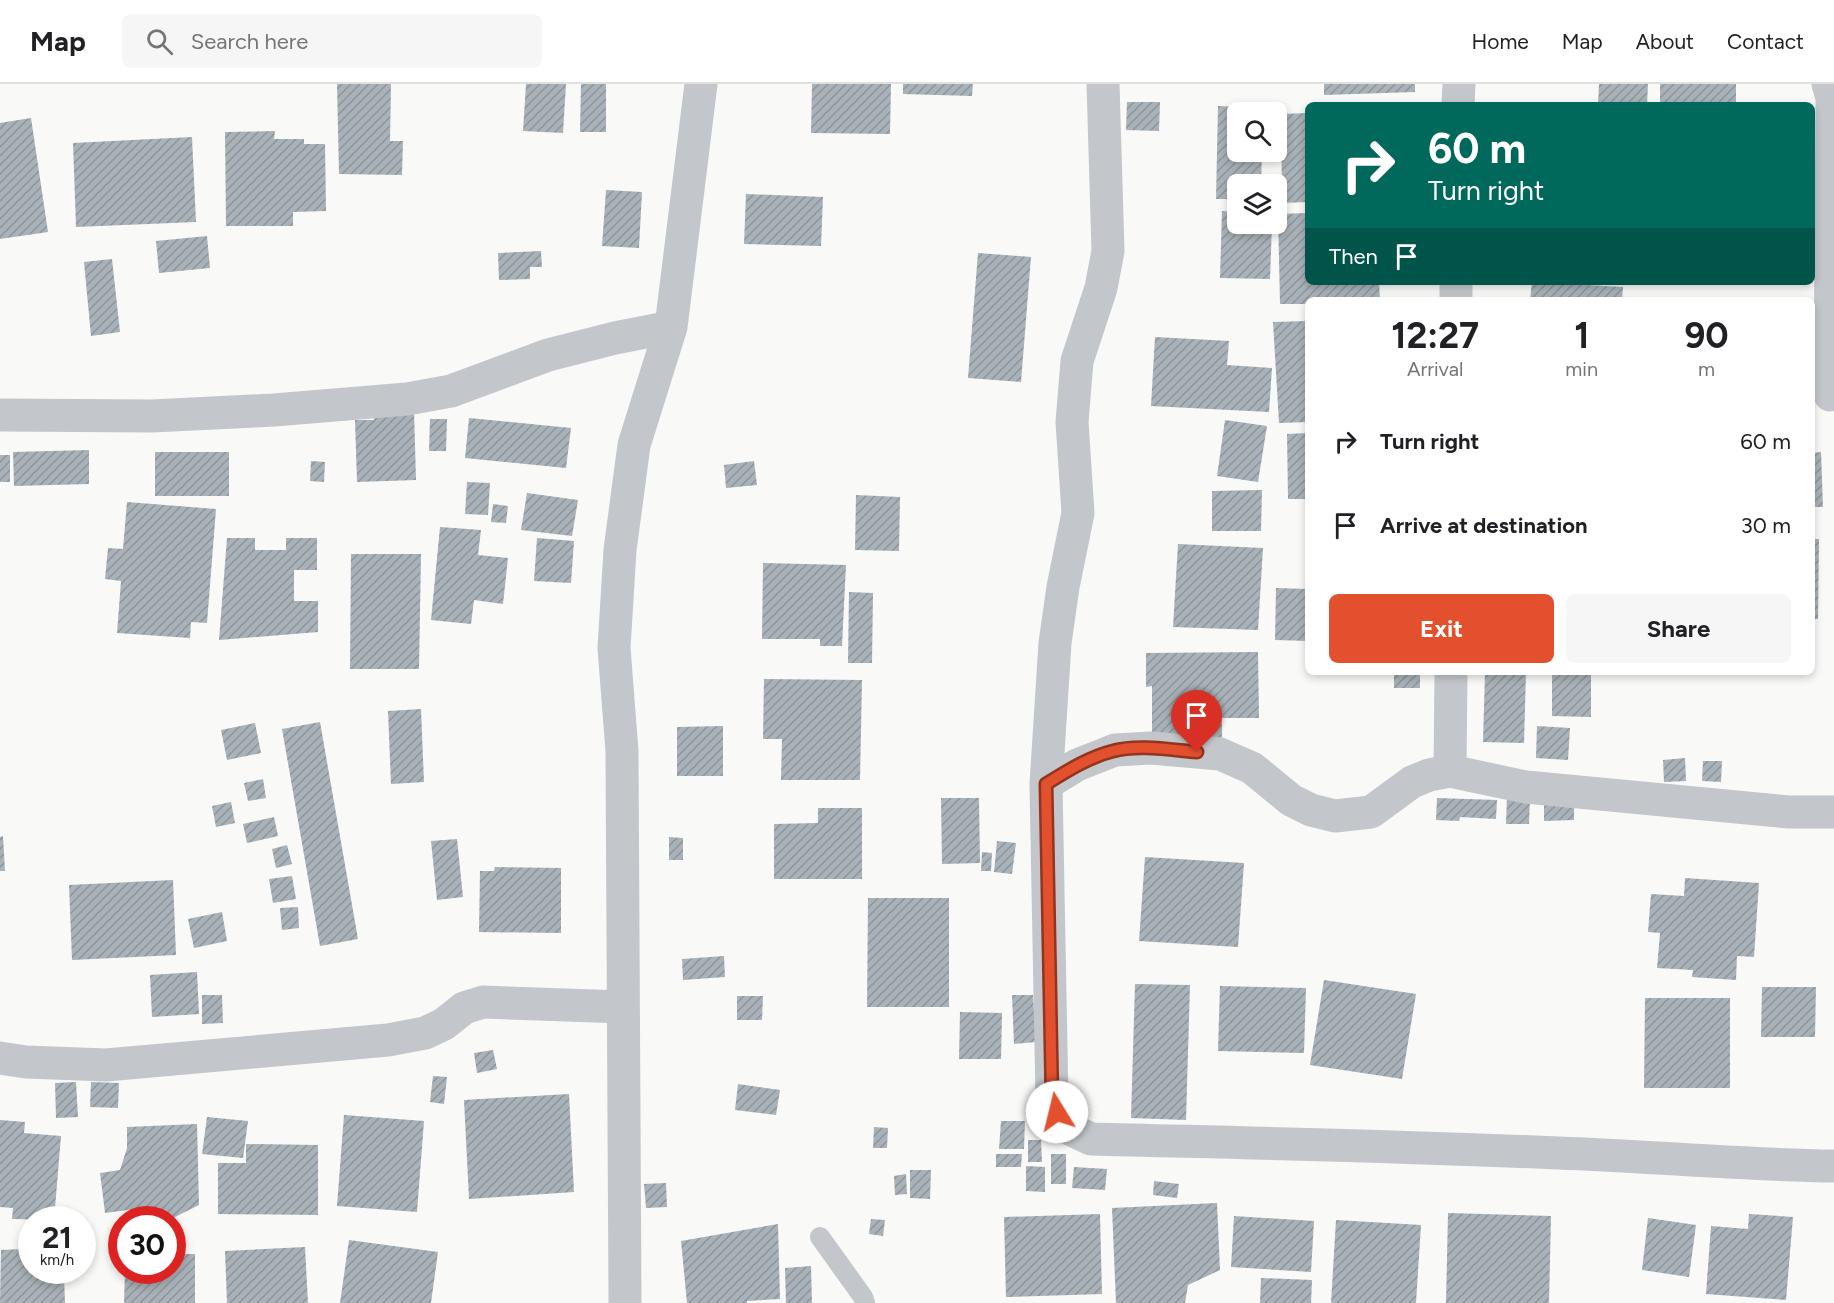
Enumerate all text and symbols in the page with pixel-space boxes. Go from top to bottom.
search box [122,14,542,68]
text: Map [30,24,86,58]
icon: search [143,25,176,58]
text: Search here [191,28,308,55]
text: Home [1472,29,1529,54]
text: Map [1562,29,1603,54]
text: About [1636,29,1694,54]
text: Contact [1727,29,1804,54]
map controls [1227,102,1287,234]
button: search [1227,102,1287,162]
text: 60 m [1428,123,1526,174]
icon: right [1329,126,1407,204]
button: layers [1227,174,1287,234]
text: Turn right [1428,174,1544,207]
icon: arrive [1390,240,1423,273]
text: Then [1329,243,1378,270]
text: 12:27 [1391,314,1479,357]
text: 1 [1574,314,1589,357]
text: 90 [1684,314,1729,357]
text: Arrival [1407,357,1463,381]
text: min [1565,357,1598,381]
text: m [1698,357,1715,381]
icon: right [1329,425,1362,458]
text: Turn right [1380,428,1479,455]
text: 60 m [1740,428,1791,455]
icon: arrive [1329,509,1362,542]
text: Arrive at destination [1380,512,1588,539]
text: 30 m [1741,512,1791,539]
button: Exit [1329,594,1554,663]
button: Share [1566,594,1791,663]
pin [1171,690,1222,752]
icon: arrive [1180,699,1213,732]
position arrow [1025,1080,1089,1144]
speed limit sign: 30 [108,1206,186,1284]
text: 21 [42,1219,72,1256]
text: km/h [40,1251,74,1269]

